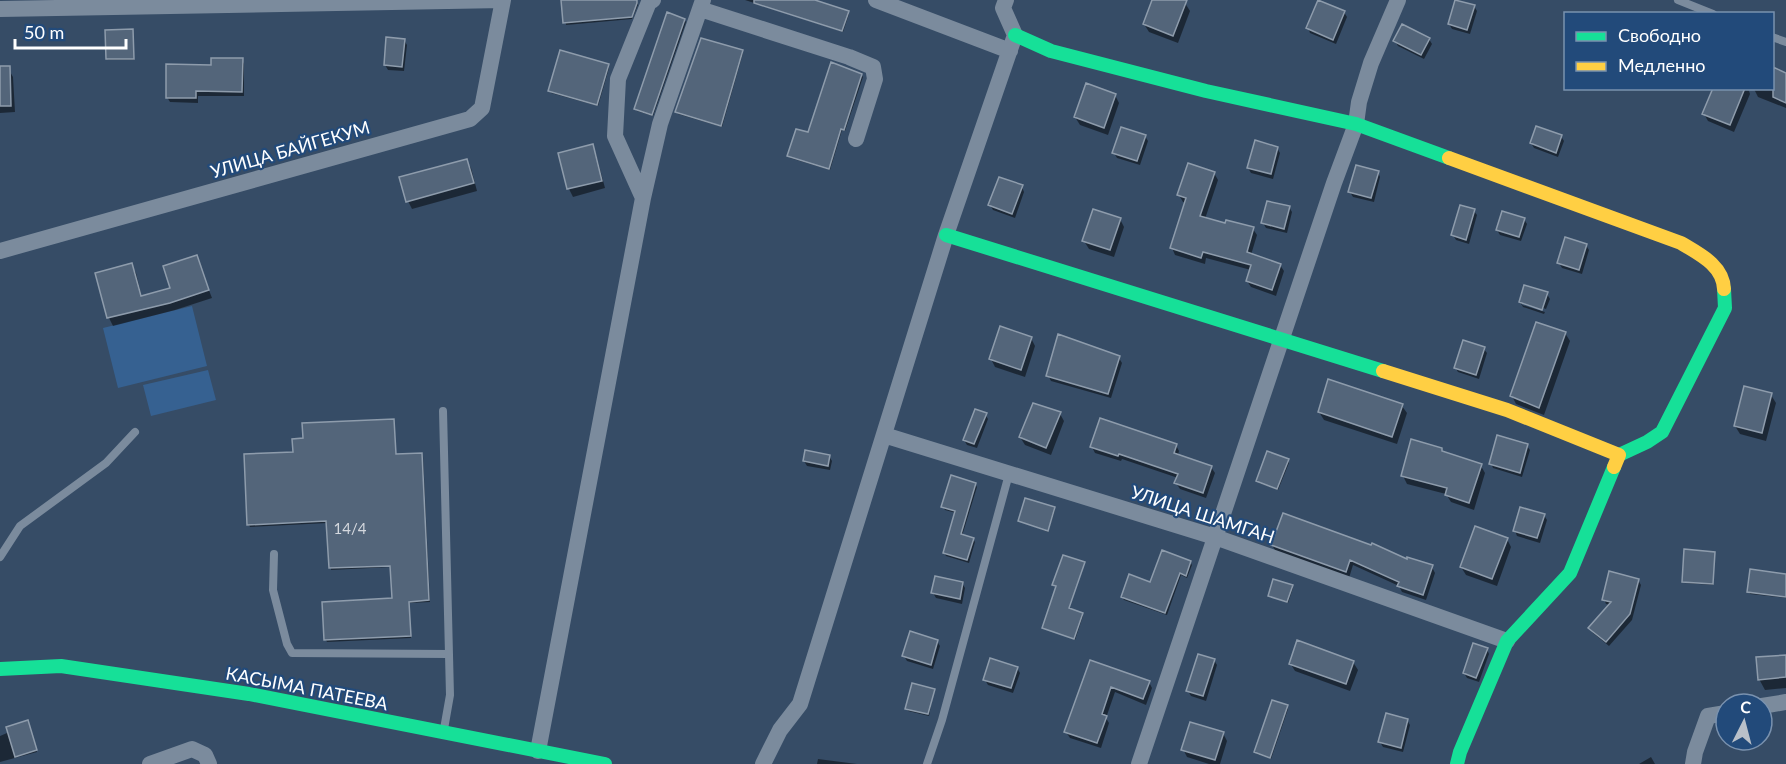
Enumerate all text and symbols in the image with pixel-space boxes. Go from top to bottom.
scale bar [15,12,126,50]
legend [1564,12,1774,90]
text: 50 m [24,21,64,43]
text: Свободно [1618,24,1701,46]
text: Медленно [1618,54,1706,76]
street label: УЛИЦА БАЙГЕКУМ [208,116,372,182]
street label: УЛИЦА ШАМГАН [1128,480,1278,548]
house number: 14/4 [334,519,367,537]
street label: КАСЫМА ПАТЕЕВА [224,661,391,715]
north arrow [1714,692,1774,752]
text: С [1739,697,1752,717]

